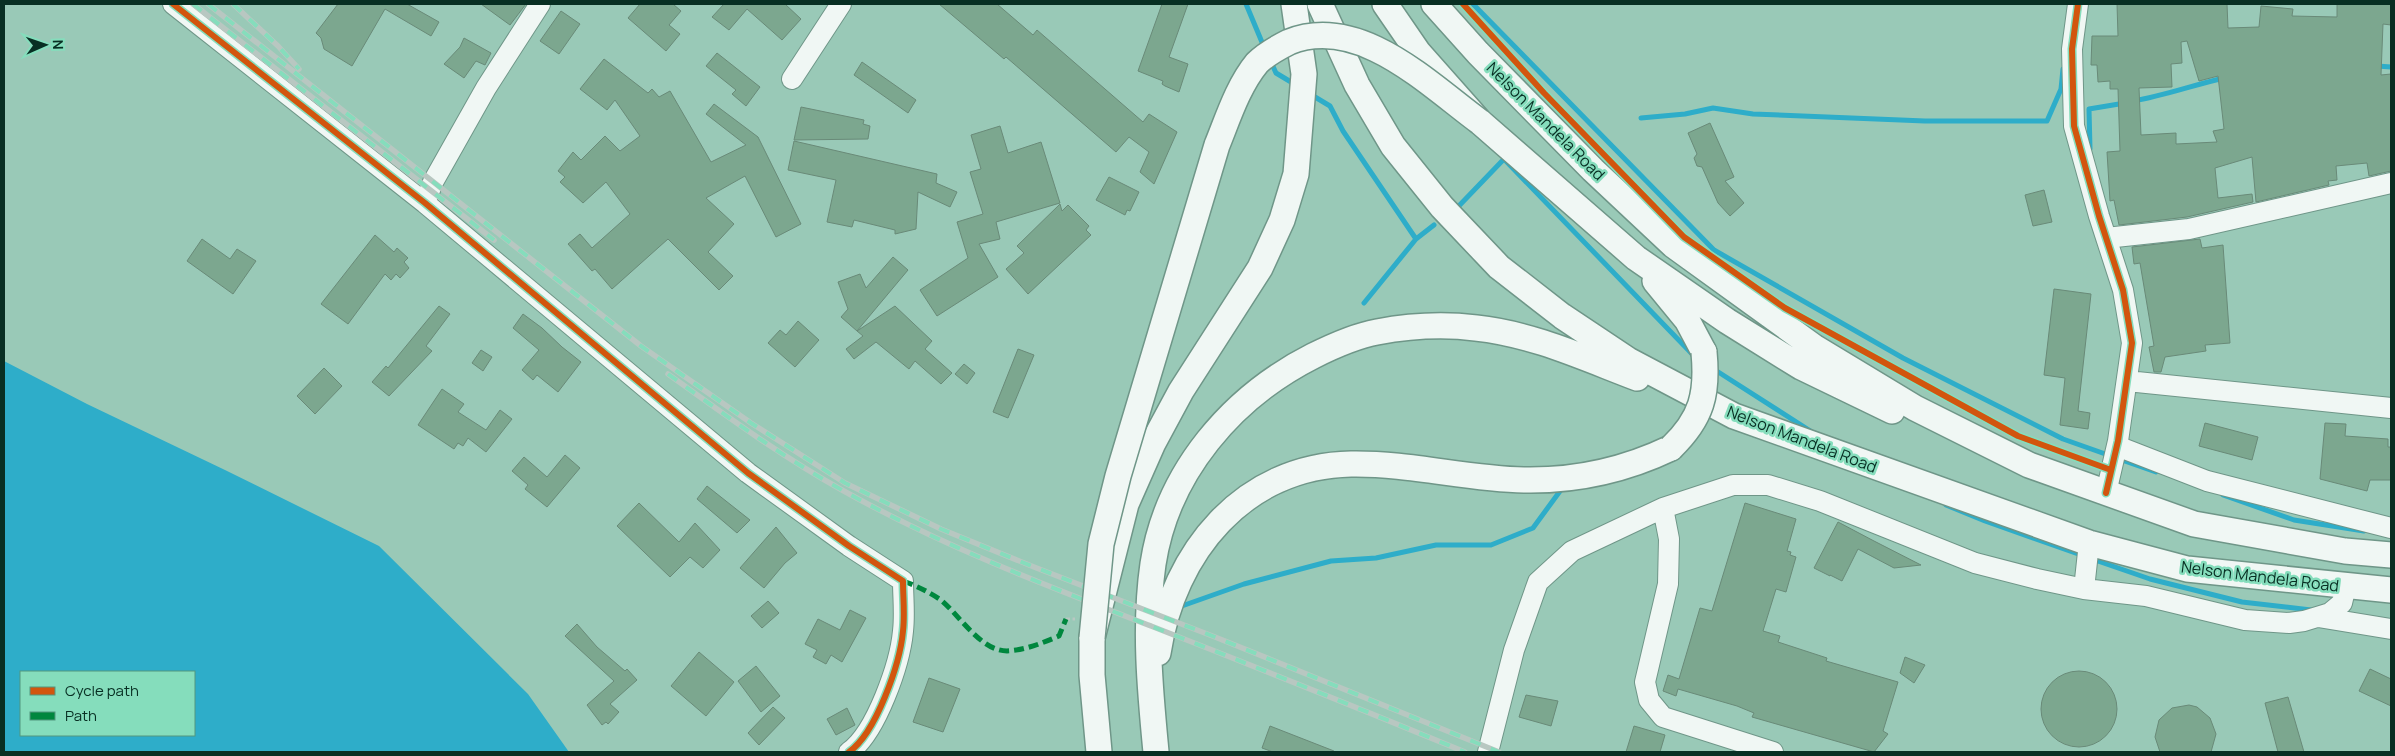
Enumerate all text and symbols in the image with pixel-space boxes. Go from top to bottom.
north arrow [20,20,70,70]
text: N [49,39,68,50]
street label: Nelson Mandela Road [1482,57,1610,185]
street label: Nelson Mandela Road [1724,400,1880,478]
street label: Nelson Mandela Road [2180,555,2340,597]
legend [20,671,195,736]
text: Cycle path [65,680,139,701]
text: Path [65,705,97,726]

